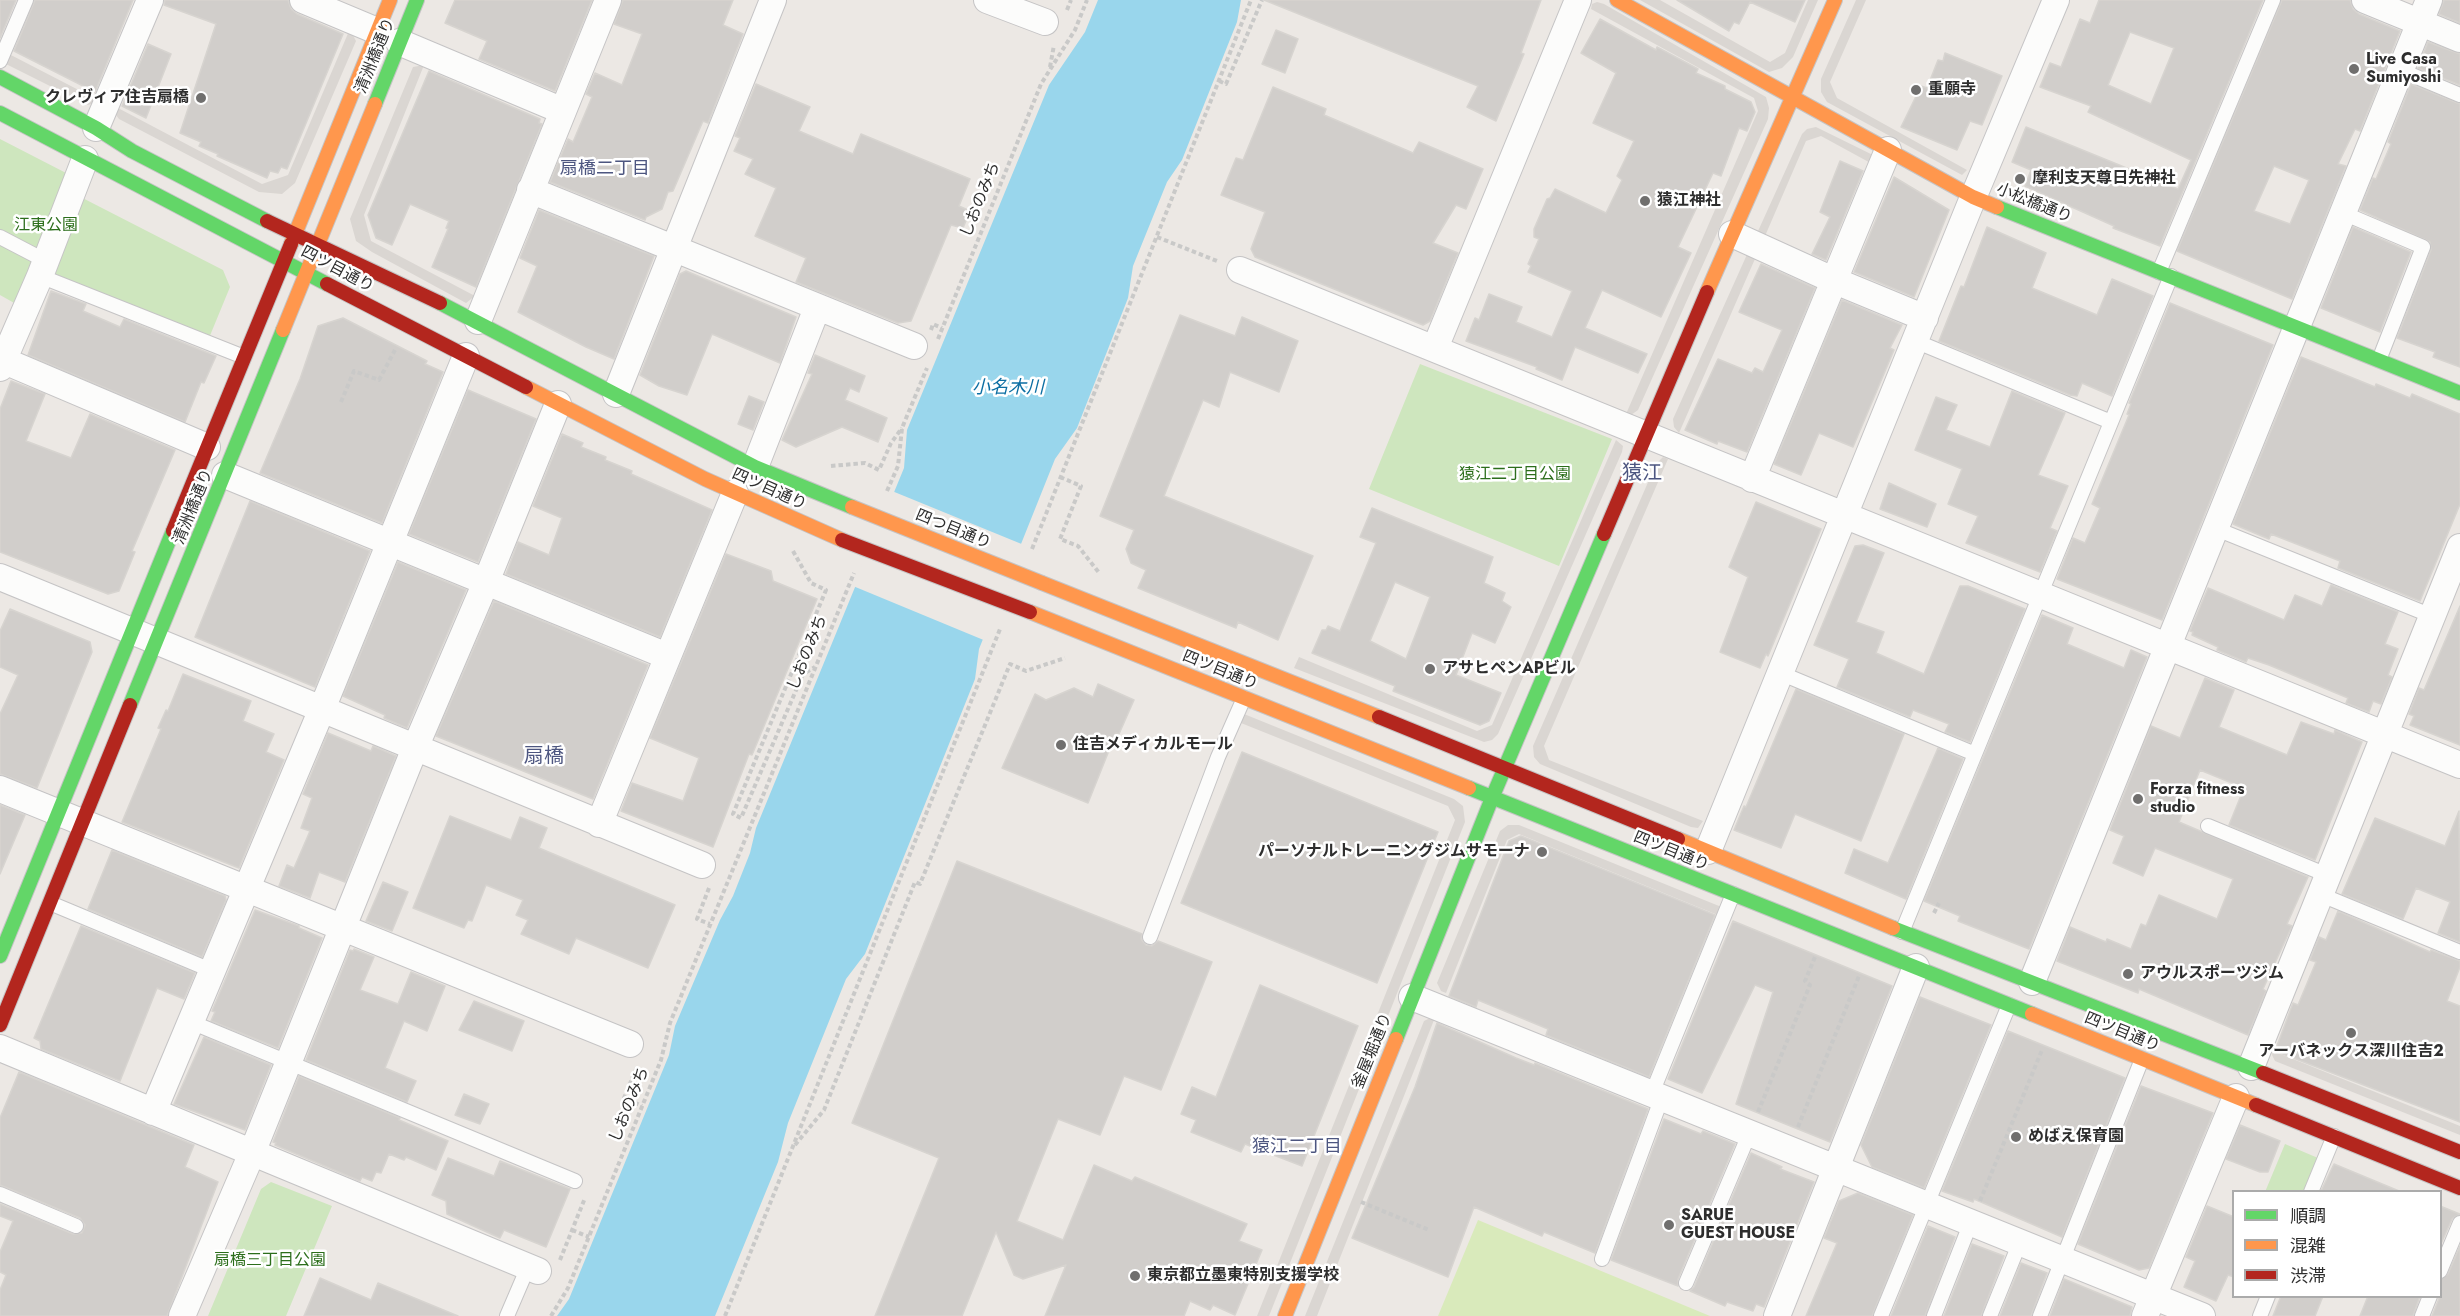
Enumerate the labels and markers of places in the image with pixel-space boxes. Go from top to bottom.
place label: Live Casa Sumiyoshi [2366,50,2441,88]
marker: Live Casa Sumiyoshi [2347,62,2361,76]
place label: 重願寺 [1928,80,1976,100]
marker: 重願寺 [1909,83,1923,97]
place label: クレヴィア住吉扇橋 [45,88,189,108]
marker: クレヴィア住吉扇橋 [194,91,208,105]
place label: 摩利支天尊日先神社 [2032,169,2176,189]
marker: 摩利支天尊日先神社 [2013,172,2027,186]
place label: 猿江神社 [1657,191,1721,211]
marker: 猿江神社 [1638,194,1652,208]
place label: アサヒペンAPビル [1442,659,1576,679]
marker: アサヒペンAPビル [1423,662,1437,676]
place label: 住吉メディカルモール [1073,735,1233,755]
marker: 住吉メディカルモール [1054,738,1068,752]
place label: Forza fitness studio [2150,780,2245,818]
marker: Forza fitness studio [2131,792,2145,806]
place label: パーソナルトレーニングジムサモーナ [1258,842,1530,862]
marker: パーソナルトレーニングジムサモーナ [1535,845,1549,859]
place label: アウルスポーツジム [2140,964,2284,984]
marker: アウルスポーツジム [2121,967,2135,981]
marker: アーバネックス深川住吉2 [2344,1026,2358,1040]
place label: アーバネックス深川住吉2 [2258,1042,2444,1062]
place label: めばえ保育園 [2028,1127,2124,1147]
marker: めばえ保育園 [2009,1130,2023,1144]
place label: SARUE GUEST HOUSE [1681,1206,1795,1244]
marker: SARUE GUEST HOUSE [1662,1218,1676,1232]
place label: 東京都立墨東特別支援学校 [1147,1266,1339,1286]
marker: 東京都立墨東特別支援学校 [1128,1269,1142,1283]

